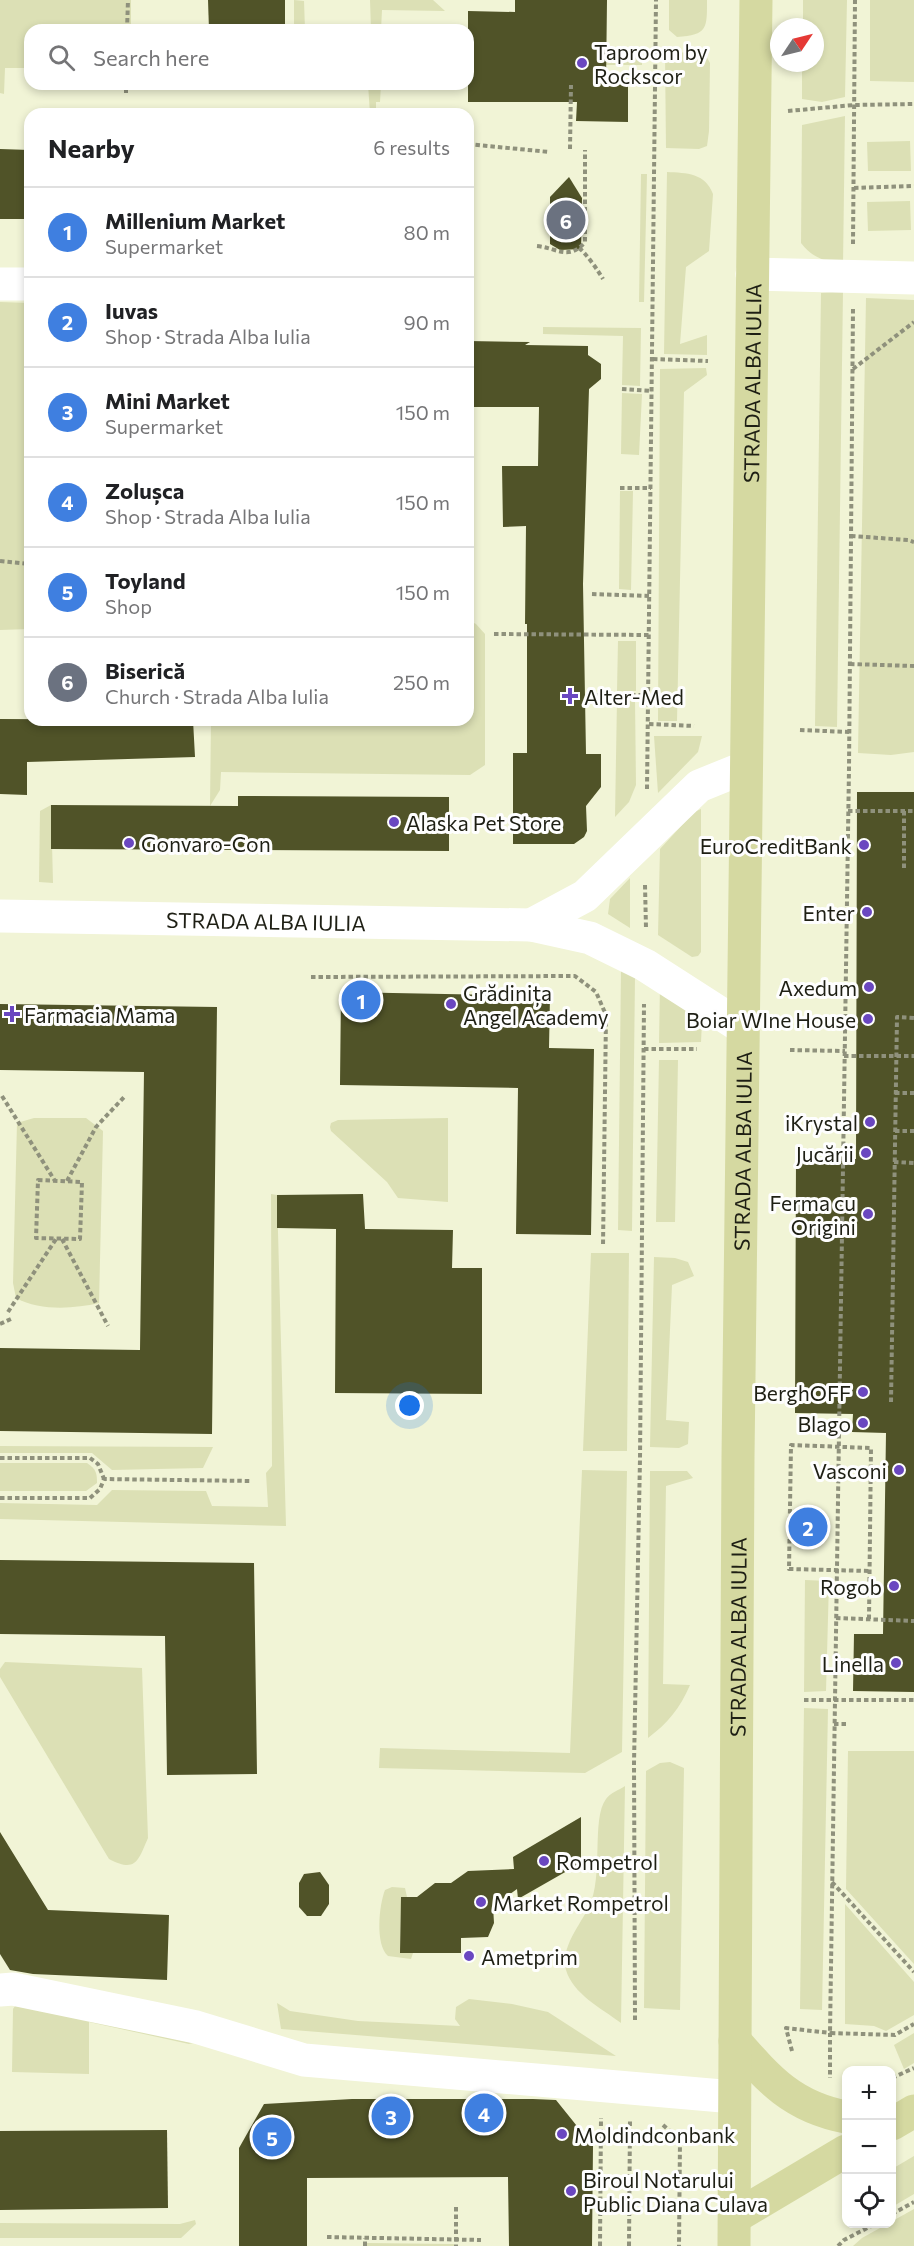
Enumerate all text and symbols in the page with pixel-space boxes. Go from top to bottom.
north arrow [770,18,824,72]
search box [24,24,474,90]
place label: Taproom by Rockscor [594,39,708,88]
icon: search [45,41,78,74]
text: Search here [93,44,209,71]
marker: Taproom by Rockscor [575,56,589,70]
text: Nearby [48,132,135,163]
text: 6 results [373,135,450,159]
pin: 6 [546,198,586,242]
text: Millenium Market [105,207,285,234]
text: 1 [63,220,72,244]
text: 80 m [404,220,450,244]
text: Supermarket [105,234,223,258]
street label: STRADA ALBA IULIA [738,283,765,483]
text: Iuvas [105,297,158,324]
text: 2 [62,310,73,334]
text: 90 m [404,310,450,334]
text: Shop · Strada Alba Iulia [105,324,311,348]
text: Mini Market [105,387,230,414]
text: 3 [62,400,73,424]
text: 150 m [396,400,450,424]
text: Supermarket [105,414,223,438]
text: Zolușca [105,477,184,504]
text: 4 [61,490,74,514]
text: 150 m [396,490,450,514]
text: Shop · Strada Alba Iulia [105,504,311,528]
text: Toyland [105,567,186,594]
text: 5 [62,580,73,604]
text: 150 m [396,580,450,604]
text: Shop [105,594,152,618]
text: Biserică [105,657,185,684]
text: 6 [61,670,74,694]
text: 250 m [393,670,450,694]
text: Church · Strada Alba Iulia [105,684,329,708]
place label: Alter-Med [584,684,684,709]
marker: Alter-Med [561,687,579,705]
place label: Alaska Pet Store [406,810,561,835]
marker: Alaska Pet Store [387,815,401,829]
place label: Gonvaro-Con [141,831,271,856]
place label: EuroCreditBank [700,833,852,858]
marker: Gonvaro-Con [122,836,136,850]
marker: EuroCreditBank [857,838,871,852]
place label: Enter [803,900,855,925]
marker: Enter [860,905,874,919]
street label: STRADA ALBA IULIA [166,906,366,935]
place label: Axedum [779,975,857,1000]
pin: 1 [342,978,380,1022]
place label: Grădinița Angel Academy [463,980,609,1029]
marker: Axedum [862,980,876,994]
marker: Grădinița Angel Academy [444,997,458,1011]
place label: Farmacia Mama [24,1002,175,1027]
marker: Farmacia Mama [5,1007,19,1021]
place label: Boiar WIne House [686,1007,856,1032]
marker: Boiar WIne House [861,1012,875,1026]
street label: STRADA ALBA IULIA [728,1051,756,1251]
place label: iKrystal [785,1110,858,1135]
marker: iKrystal [863,1115,877,1129]
place label: Jucării [796,1141,854,1166]
marker: Jucării [859,1146,873,1160]
place label: Ferma cu Origini [770,1190,856,1239]
marker: Ferma cu Origini [861,1207,875,1221]
place label: BerghOFF [753,1380,851,1405]
marker: BerghOFF [856,1385,870,1399]
your location [395,1391,424,1420]
place label: Blago [797,1411,851,1436]
marker: Blago [856,1416,870,1430]
place label: Vasconi [813,1458,887,1483]
marker: Vasconi [892,1463,906,1477]
pin: 2 [788,1504,828,1550]
street label: STRADA ALBA IULIA [724,1537,750,1737]
place label: Rogob [820,1574,882,1599]
marker: Rogob [887,1579,901,1593]
place label: Linella [822,1651,884,1676]
marker: Linella [889,1656,903,1670]
place label: Rompetrol [556,1849,658,1874]
marker: Rompetrol [537,1854,551,1868]
place label: Market Rompetrol [493,1890,669,1915]
marker: Market Rompetrol [474,1895,488,1909]
place label: Ametprim [481,1944,578,1969]
marker: Ametprim [462,1949,476,1963]
map controls [842,2066,896,2228]
button: + [842,2066,896,2120]
pin: 4 [464,2090,504,2136]
pin: 3 [372,2094,410,2138]
pin: 5 [252,2114,292,2160]
button: − [842,2120,896,2174]
place label: Moldindconbank [574,2122,735,2147]
marker: Moldindconbank [555,2127,569,2141]
place label: Biroul Notarului Public Diana Culava [583,2167,768,2216]
button: locate [842,2174,896,2228]
marker: Biroul Notarului Public Diana Culava [564,2184,578,2198]

